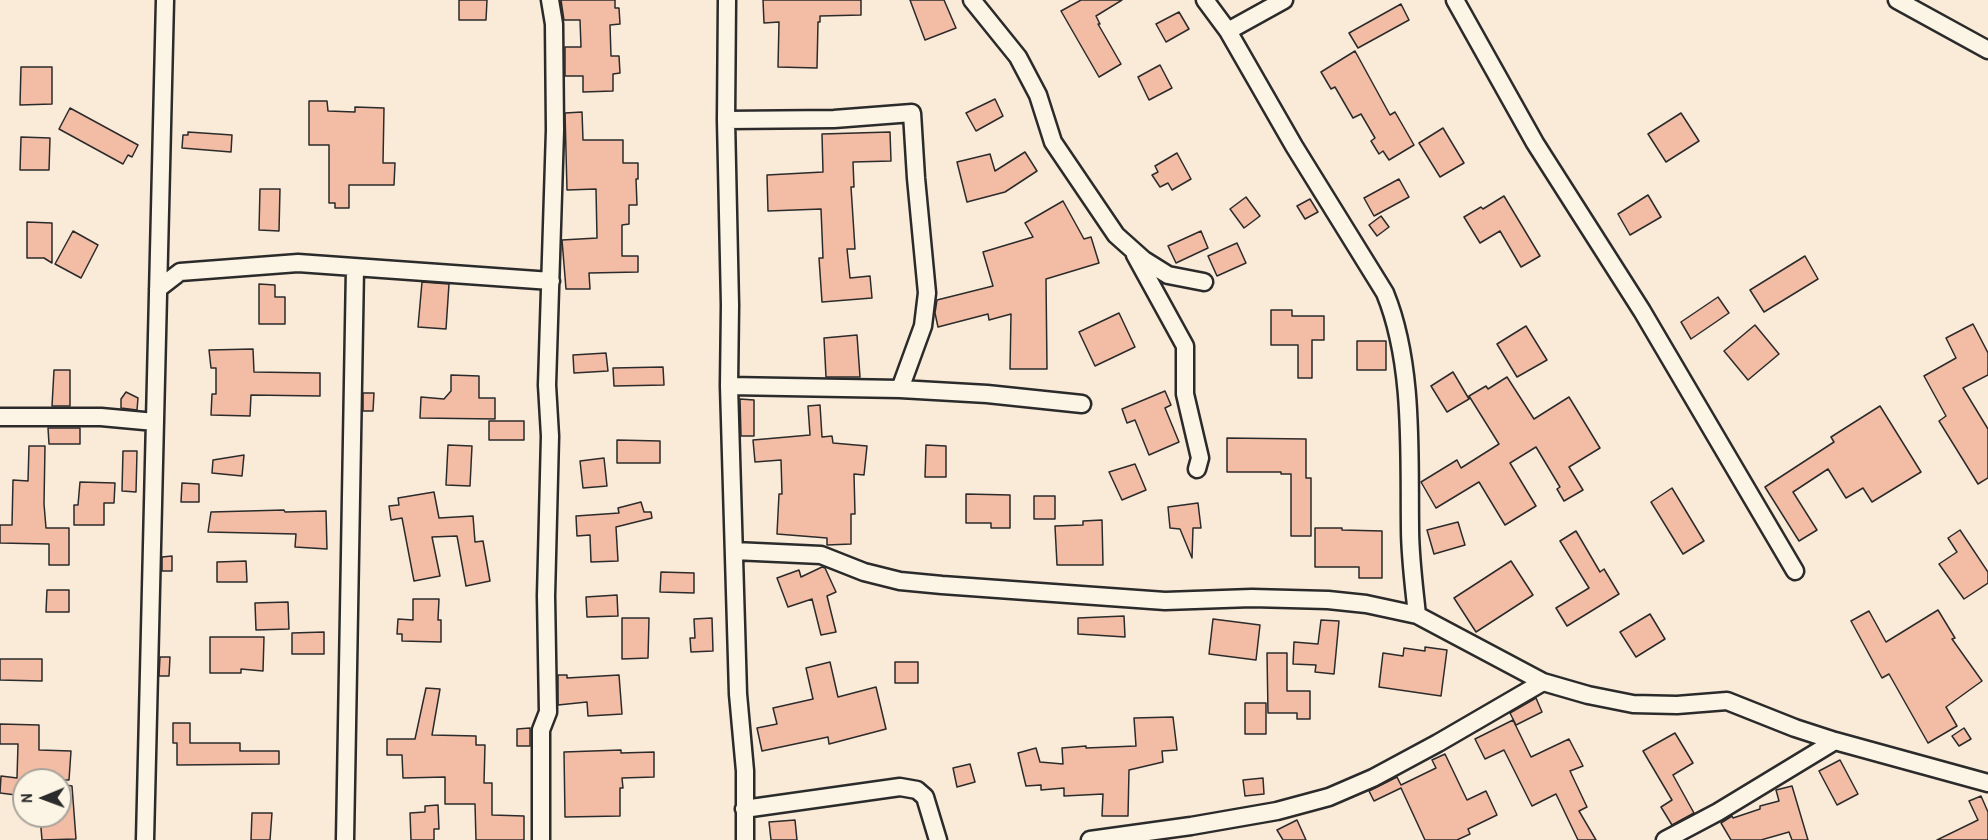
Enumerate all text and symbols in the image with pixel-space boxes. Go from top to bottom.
north arrow [12,768,72,828]
text: N [15,794,37,803]

